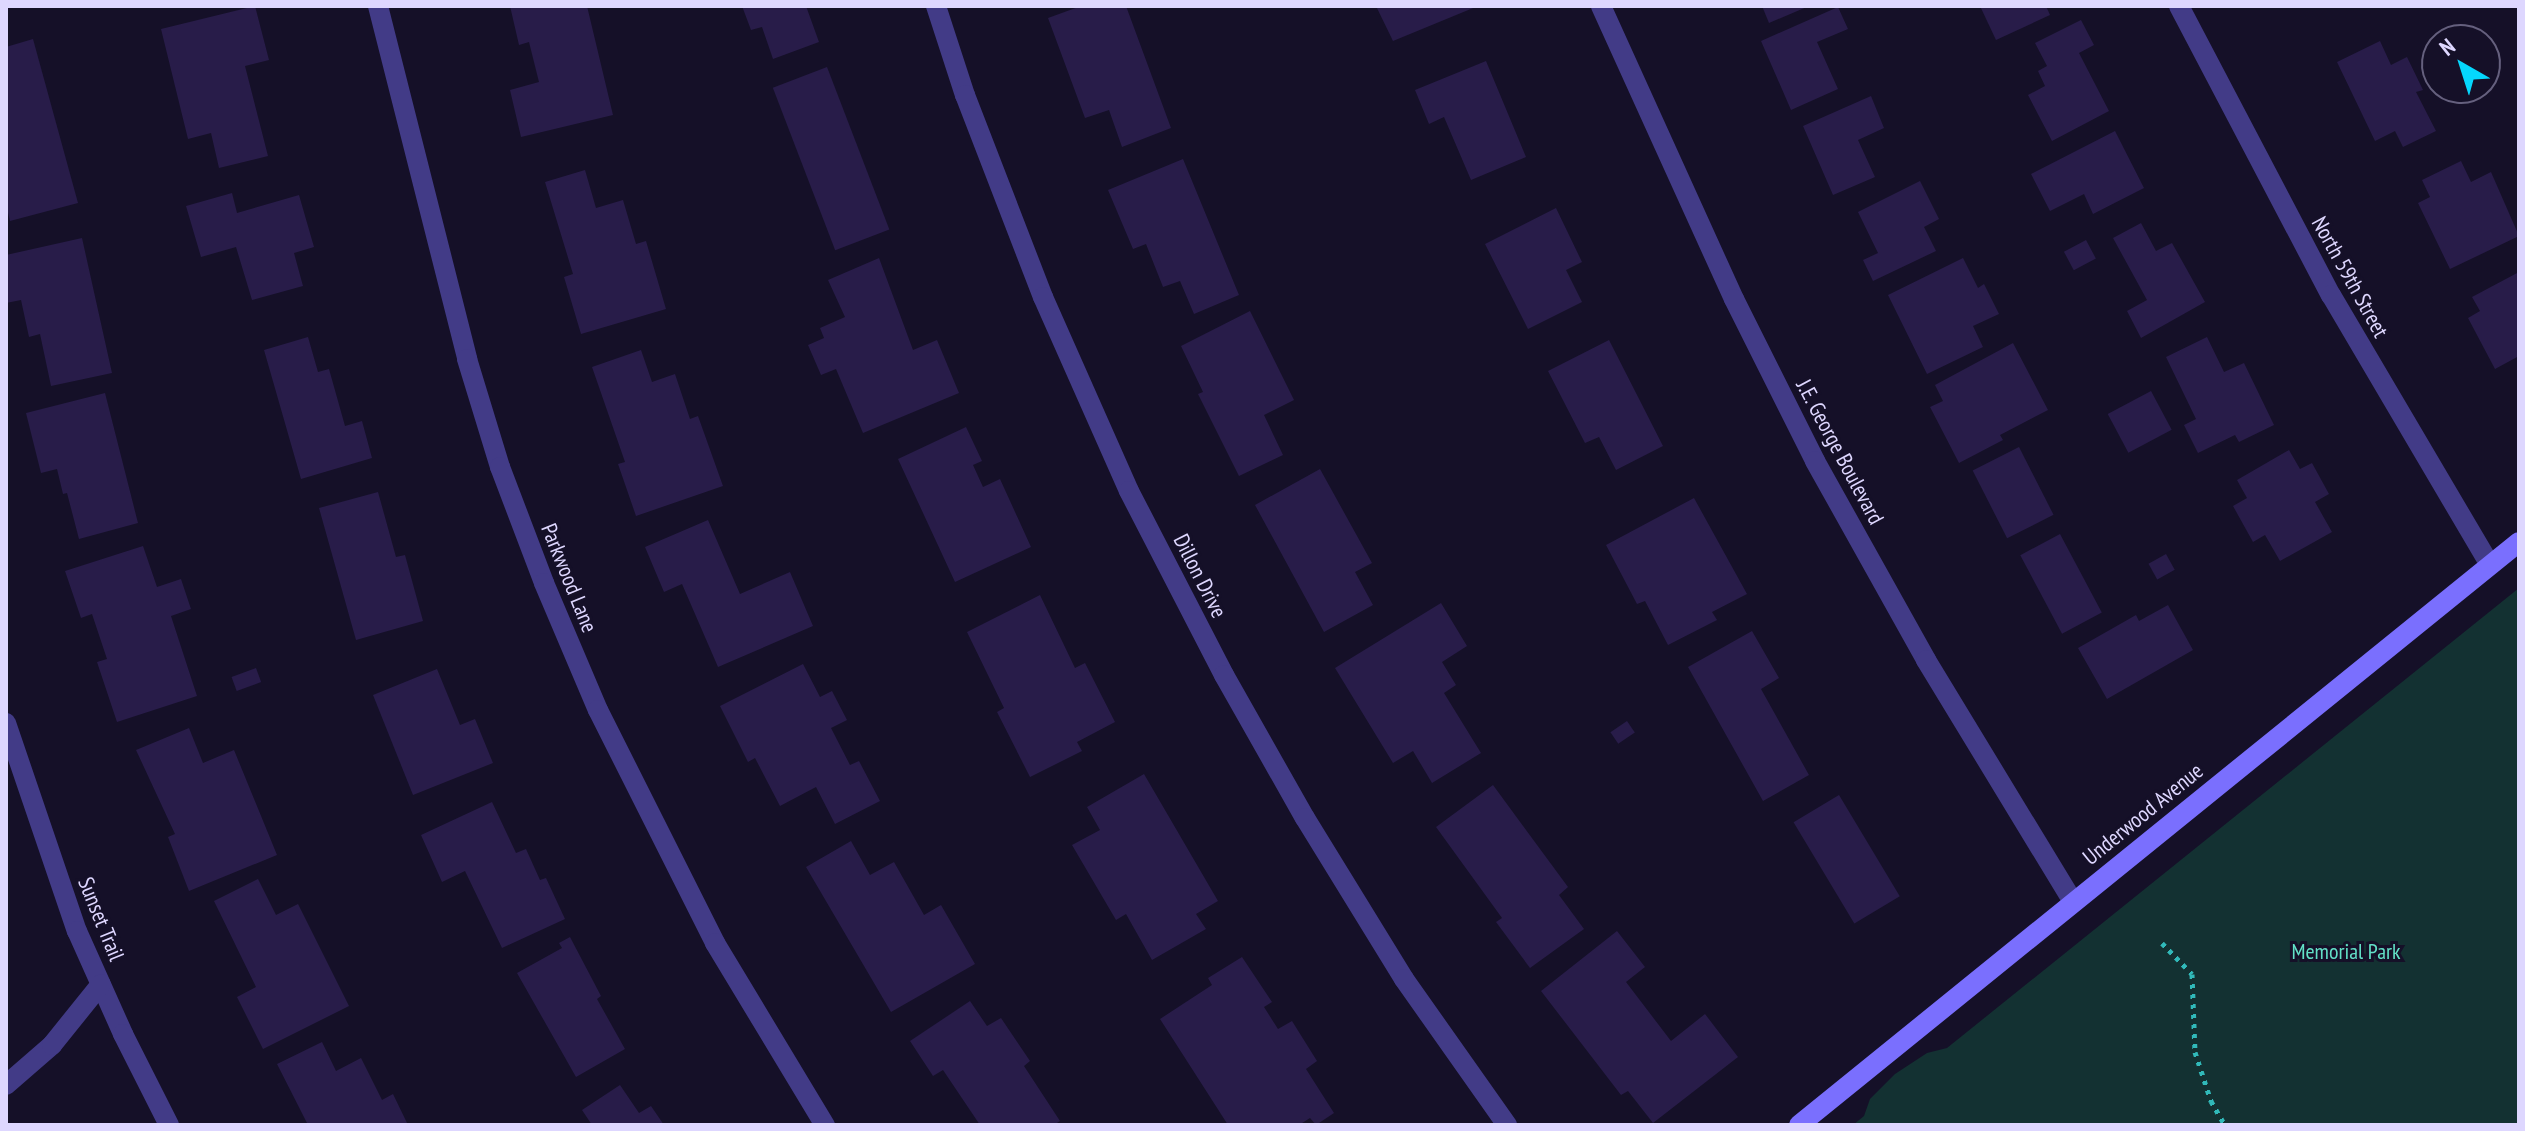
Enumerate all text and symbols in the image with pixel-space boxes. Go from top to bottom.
north arrow [2421,24,2501,104]
text: N [2434,32,2461,62]
street label: North 59th Street [2306,212,2394,342]
street label: J.E. George Boulevard [1790,374,1890,530]
street label: Parkwood Lane [535,520,603,636]
street label: Dillon Drive [1168,530,1232,622]
street label: Underwood Avenue [2077,757,2209,871]
street label: Sunset Trail [72,873,130,965]
park label: Memorial Park [2291,939,2401,965]

